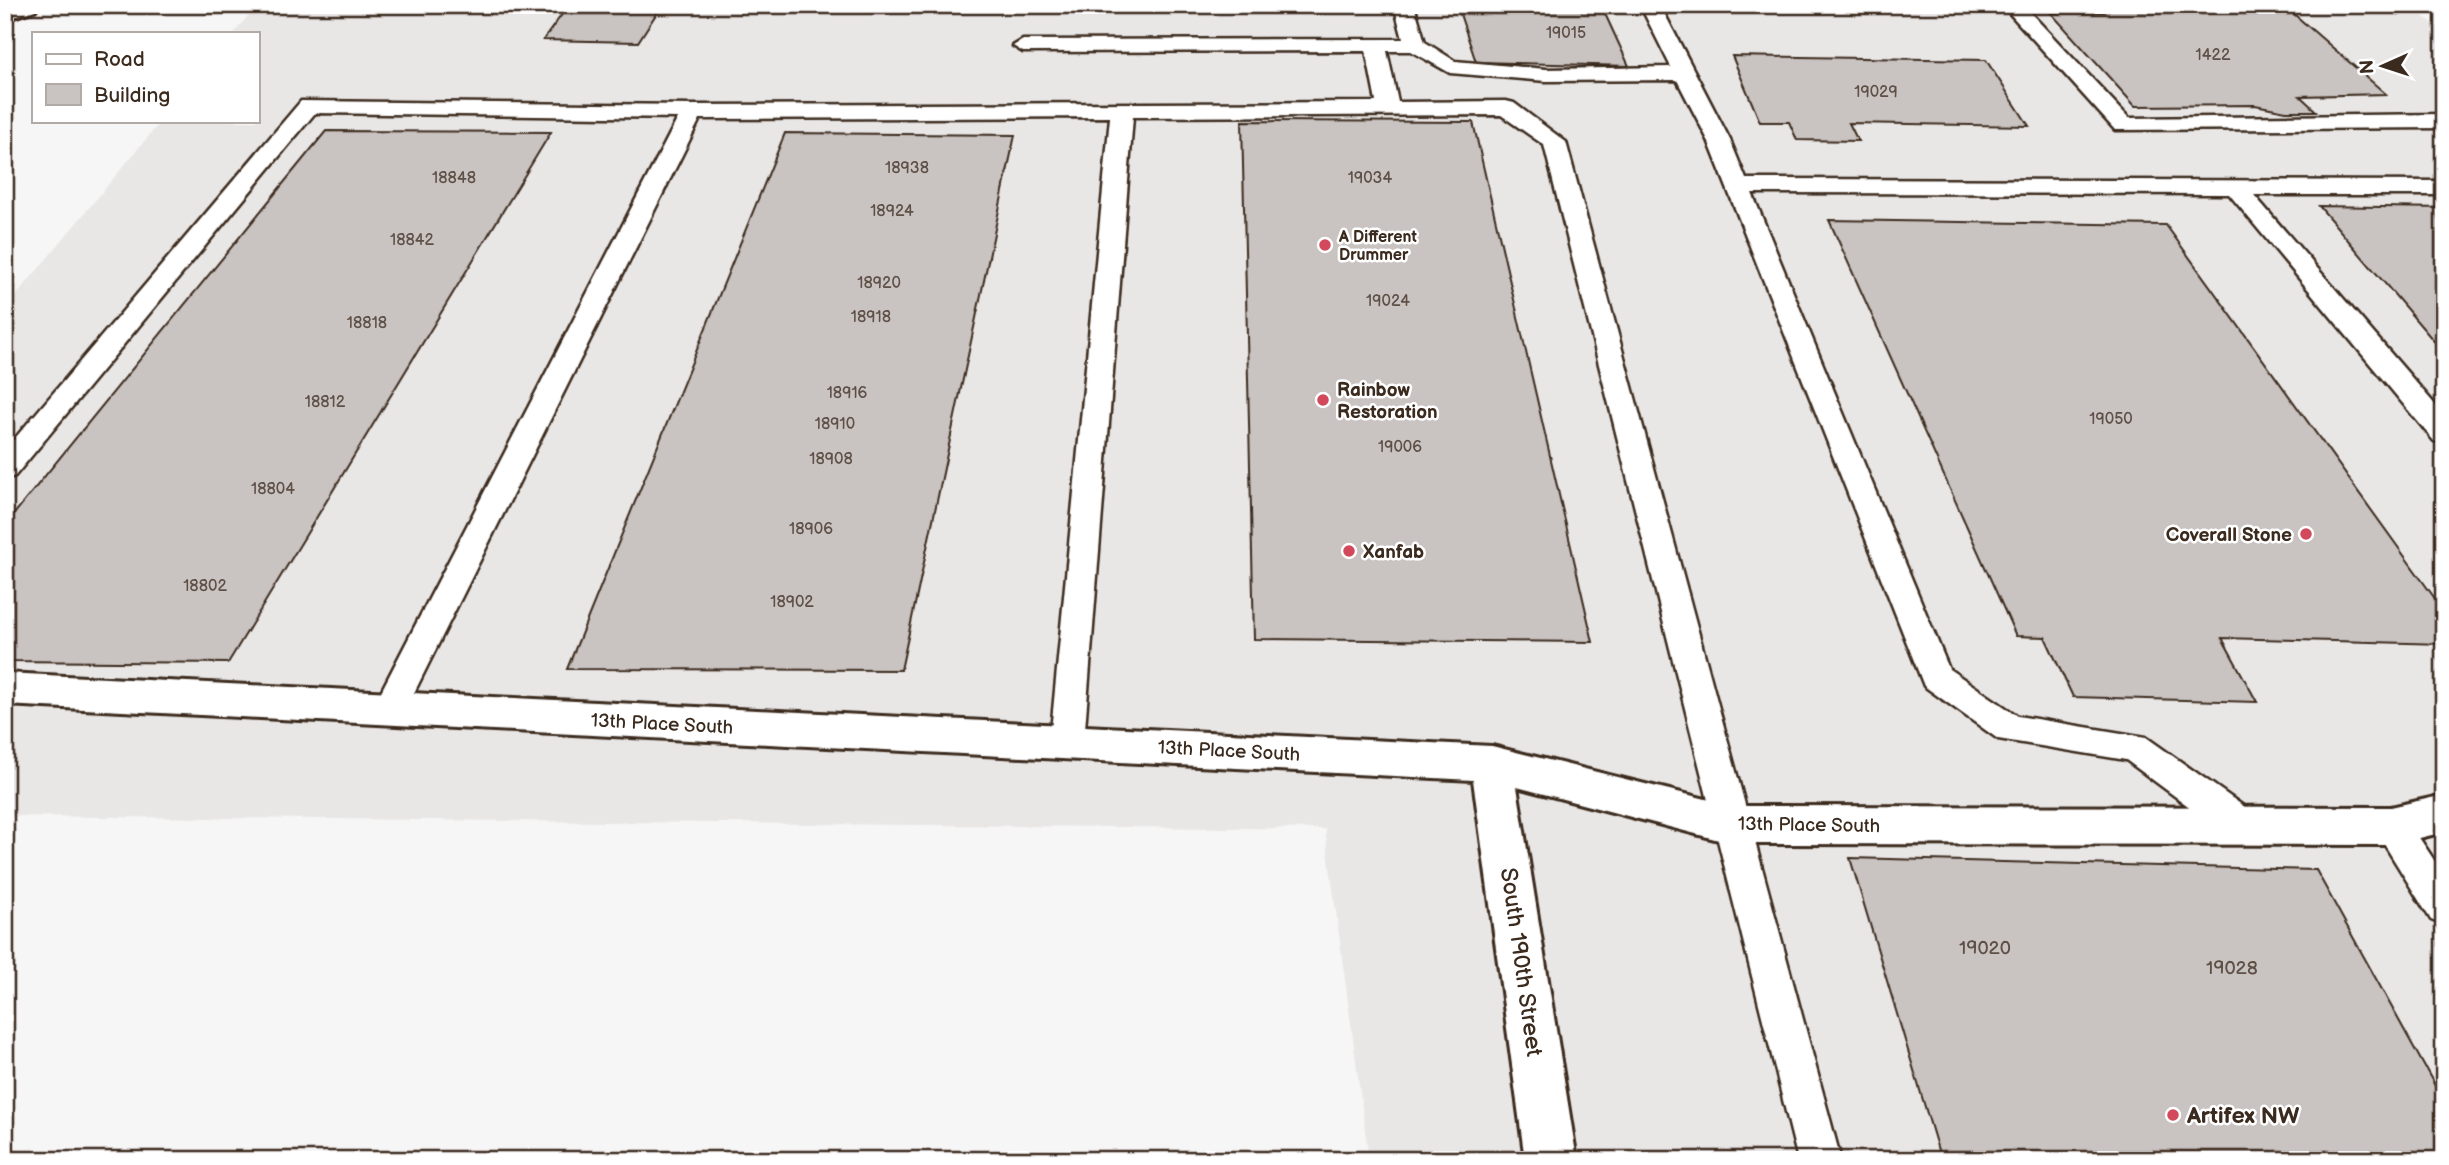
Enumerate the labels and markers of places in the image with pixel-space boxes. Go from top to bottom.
place label: A Different Drummer [1338,228,1417,265]
marker: A Different Drummer [1317,237,1333,253]
place label: Rainbow Restoration [1337,379,1438,424]
marker: Rainbow Restoration [1315,392,1331,408]
place label: Coverall Stone [2166,524,2292,547]
marker: Coverall Stone [2298,526,2314,542]
place label: Xanfab [1363,541,1424,564]
marker: Xanfab [1341,543,1357,559]
place label: Artifex NW [2186,1102,2300,1130]
marker: Artifex NW [2165,1107,2181,1123]

